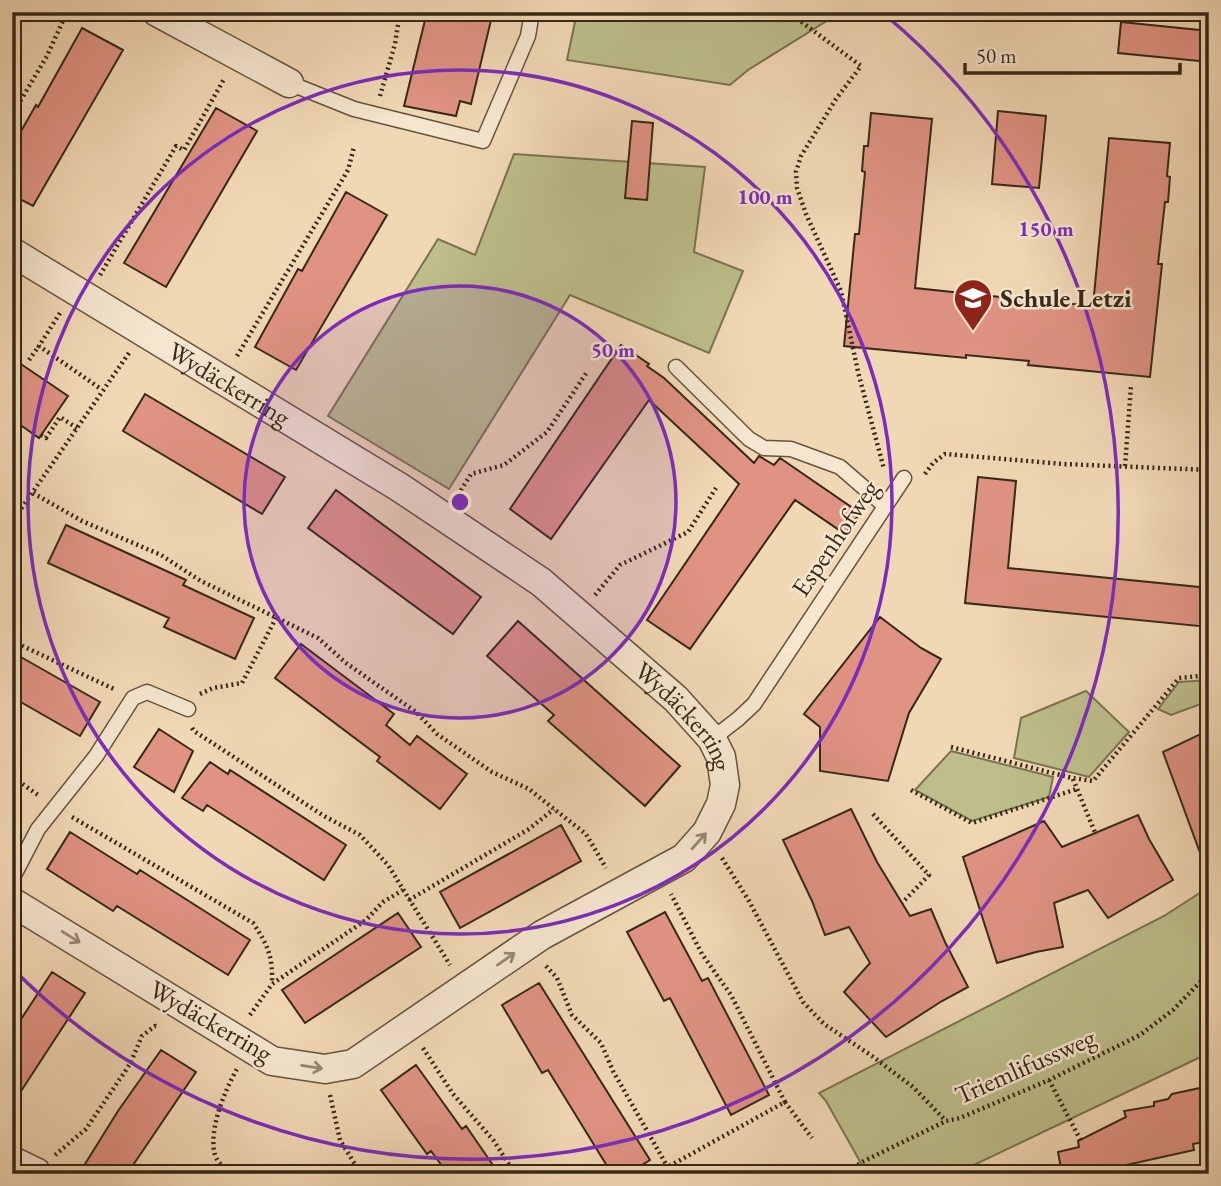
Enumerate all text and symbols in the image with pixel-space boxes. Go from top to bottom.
scale bar [965,32,1181,76]
text: 50 m [976,42,1017,69]
text: 100 m [737,183,793,210]
text: 150 m [1018,215,1074,242]
school or university icon: Schule Letzi [952,277,994,332]
place label: Schule Letzi [1000,281,1132,315]
street label: Wydäckerring [162,334,297,434]
text: 50 m [591,336,635,363]
street label: Espenhofweg [784,473,887,603]
centre of rings [448,490,472,514]
street label: Wydäckerring [627,653,740,773]
one-way arrow [691,832,707,850]
one-way arrow [61,929,80,944]
one-way arrow [496,952,515,966]
street label: Wydäckerring [143,972,279,1070]
street label: Triemlifussweg [949,1020,1101,1112]
one-way arrow [300,1061,323,1074]

